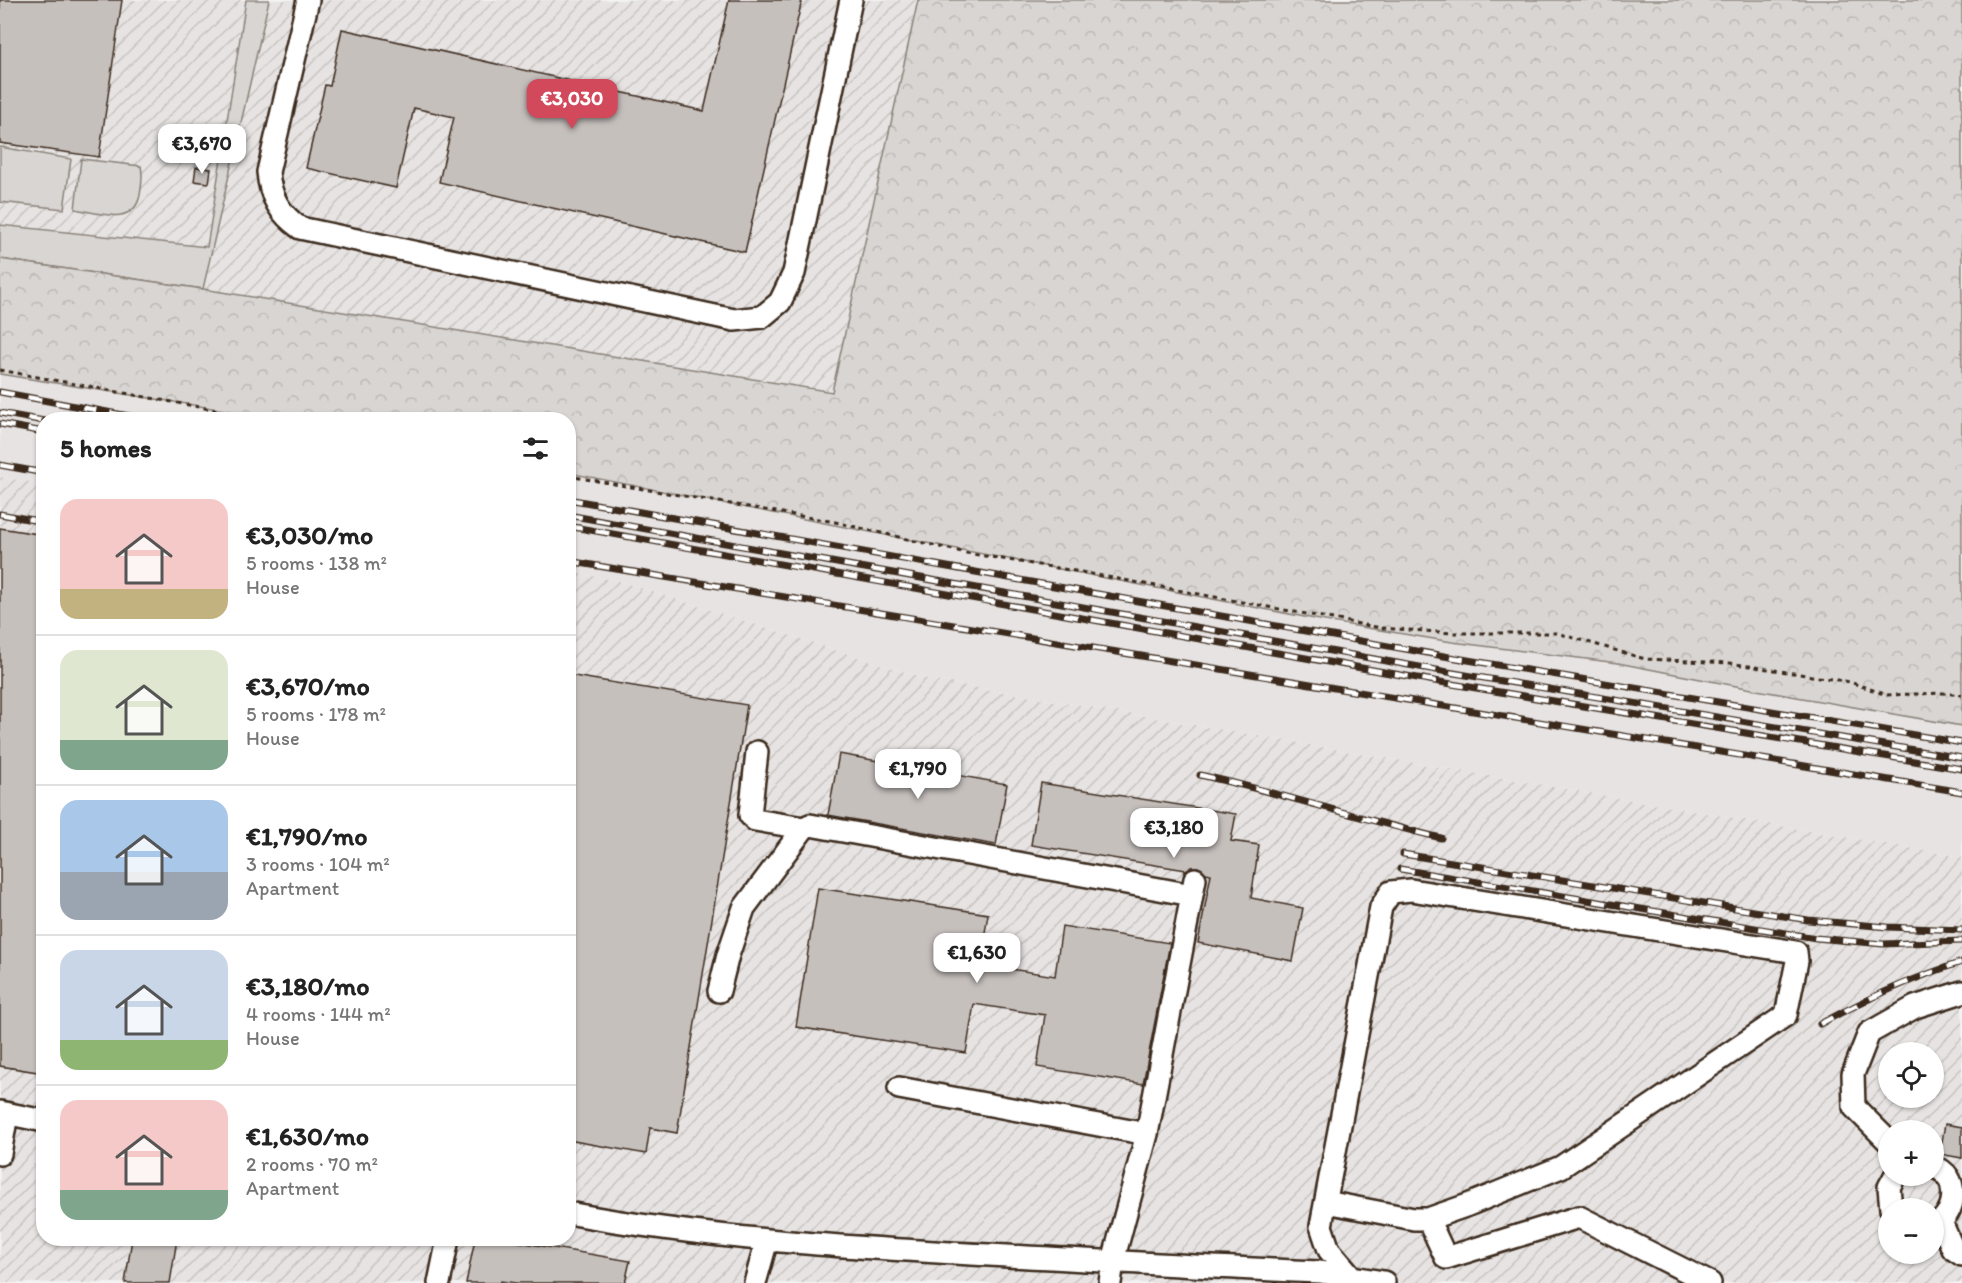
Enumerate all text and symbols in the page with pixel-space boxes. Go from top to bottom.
pin: €3,030 [523,79,621,130]
text: €3,030 [541,86,603,110]
pin: €3,670 [153,124,251,175]
text: €3,670 [172,131,232,155]
text: 5 homes [60,432,152,464]
icon: filters [519,432,552,465]
text: €3,030/mo [246,519,373,551]
icon: home [108,523,180,595]
text: 5 rooms · 138 m² [246,551,387,575]
text: House [246,575,300,599]
text: €3,670/mo [246,670,370,702]
icon: home [108,674,180,746]
text: 5 rooms · 178 m² [246,702,386,726]
text: House [246,726,300,750]
pin: €1,790 [869,749,967,800]
text: €1,790 [889,756,947,780]
pin: €3,180 [1125,808,1223,859]
text: €3,180 [1144,815,1204,839]
text: €1,790/mo [246,820,368,852]
icon: home [108,824,180,896]
text: 3 rooms · 104 m² [246,852,390,876]
text: Apartment [246,876,339,900]
pin: €1,630 [928,933,1026,984]
text: €1,630 [947,940,1007,964]
text: €3,180/mo [246,970,370,1002]
icon: home [108,974,180,1046]
text: 4 rooms · 144 m² [246,1002,391,1026]
text: House [246,1026,300,1050]
map controls [1878,1042,1944,1264]
button: locate [1878,1042,1944,1108]
text: €1,630/mo [246,1120,369,1152]
button: + [1878,1120,1944,1186]
icon: home [108,1124,180,1196]
text: 2 rooms · 70 m² [246,1152,378,1176]
text: Apartment [246,1176,339,1200]
button: − [1878,1198,1944,1264]

